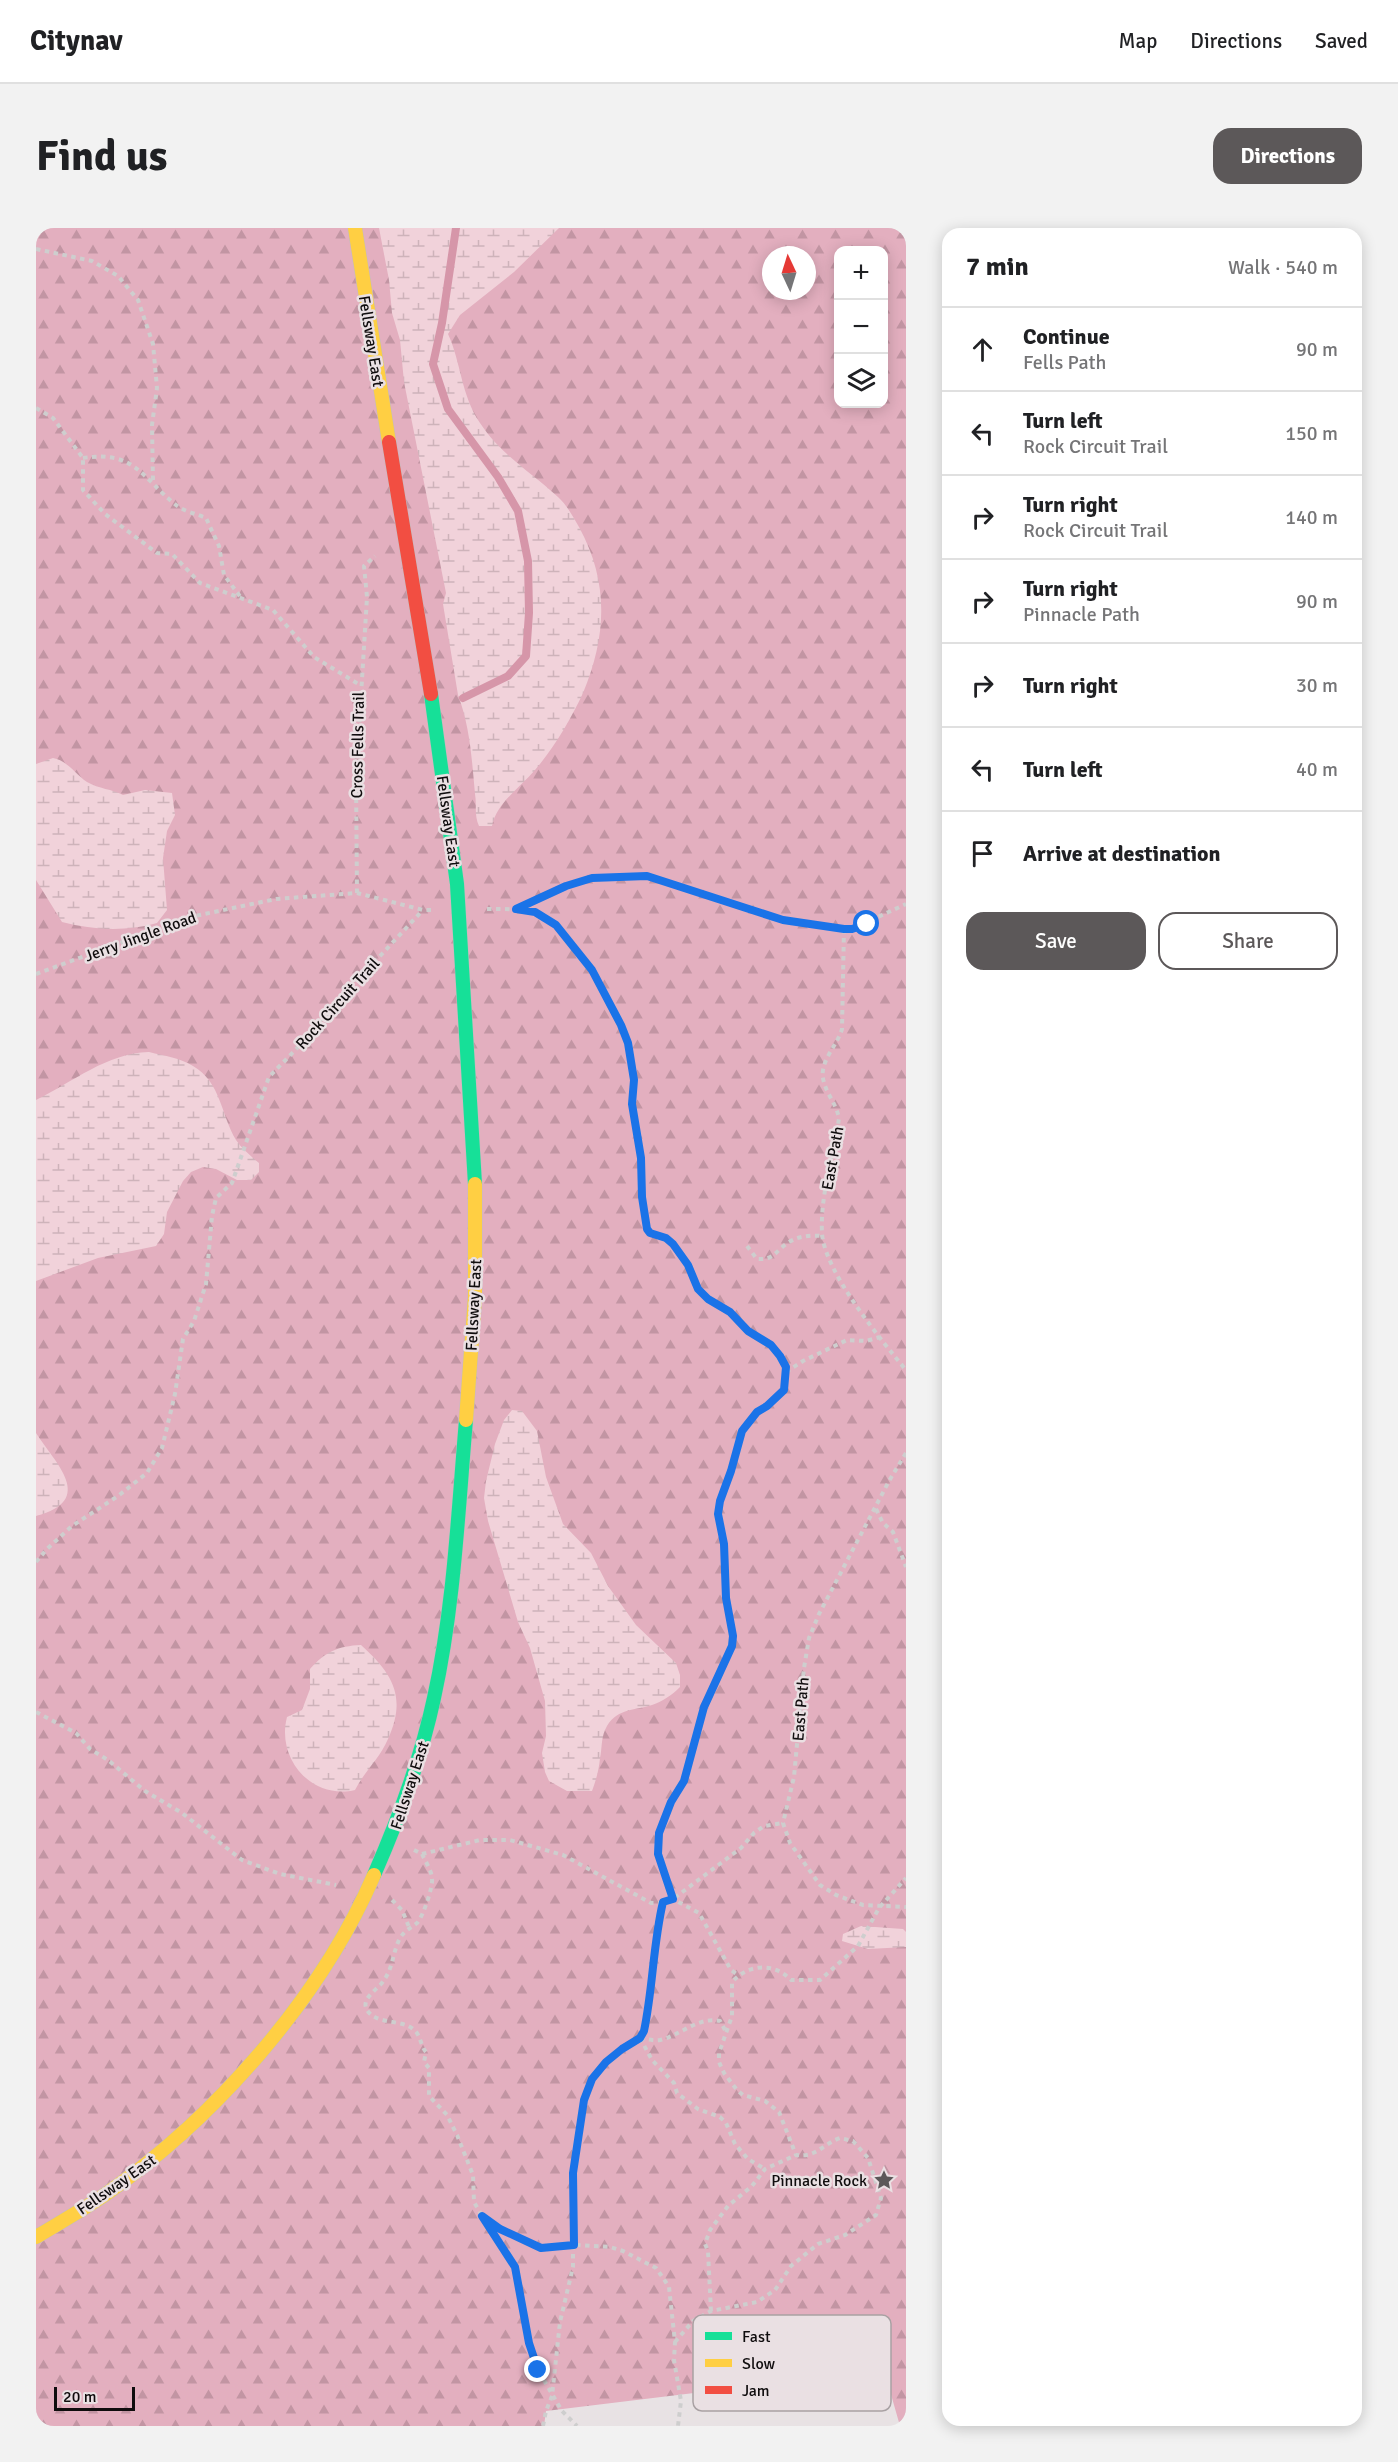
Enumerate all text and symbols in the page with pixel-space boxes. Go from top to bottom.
text: Citynav [30,24,123,58]
text: Map [1119,28,1157,54]
text: Directions [1190,28,1282,54]
text: Saved [1315,28,1368,54]
button: Directions [1213,128,1362,184]
text: Find us [36,131,167,182]
north arrow [762,246,816,300]
map controls [834,246,888,408]
button: + [834,246,888,300]
text: 7 min [966,251,1029,283]
text: Walk · 540 m [1228,255,1338,280]
street label: Fellsway East [354,294,388,389]
button: − [834,300,888,354]
text: Continue [1023,323,1110,350]
icon: ahead [966,333,999,366]
text: 90 m [1296,337,1338,362]
text: Fells Path [1023,350,1106,375]
button: layers [834,354,888,408]
text: Turn left [1023,407,1103,434]
icon: left [966,417,999,450]
text: 150 m [1285,421,1338,446]
text: Rock Circuit Trail [1023,434,1168,459]
text: Turn right [1023,491,1118,518]
icon: right [966,501,999,534]
text: 140 m [1285,505,1338,530]
text: Rock Circuit Trail [1023,518,1168,543]
text: Turn right [1023,575,1118,602]
icon: right [966,585,999,618]
text: 90 m [1296,589,1338,614]
text: Pinnacle Path [1023,602,1140,627]
icon: right [966,669,999,702]
text: Turn right [1023,672,1118,699]
text: 30 m [1296,673,1338,698]
street label: Cross Fells Trail [347,691,369,799]
icon: left [966,753,999,786]
text: Turn left [1023,756,1103,783]
text: 40 m [1296,757,1338,782]
street label: Fellsway East [432,774,464,869]
icon: arrive [966,837,999,870]
text: Arrive at destination [1023,840,1220,867]
street label: Jerry Jingle Road [82,907,199,966]
route start [853,910,879,936]
button: Save [966,912,1146,970]
button: Share [1158,912,1338,970]
street label: Rock Circuit Trail [291,954,384,1053]
street label: East Path [818,1125,848,1192]
street label: Fellsway East [462,1258,486,1352]
street label: East Path [788,1676,814,1742]
street label: Fellsway East [386,1738,434,1832]
street label: Fellsway East [73,2150,160,2219]
place icon: Pinnacle Rock [872,2168,896,2192]
place label: Pinnacle Rock [771,2171,867,2191]
legend [693,2315,891,2411]
text: Fast [742,2327,771,2347]
text: Slow [742,2354,776,2374]
route end [524,2356,550,2382]
text: Jam [742,2381,770,2401]
scale bar [54,2384,135,2412]
text: 20 m [63,2387,97,2407]

